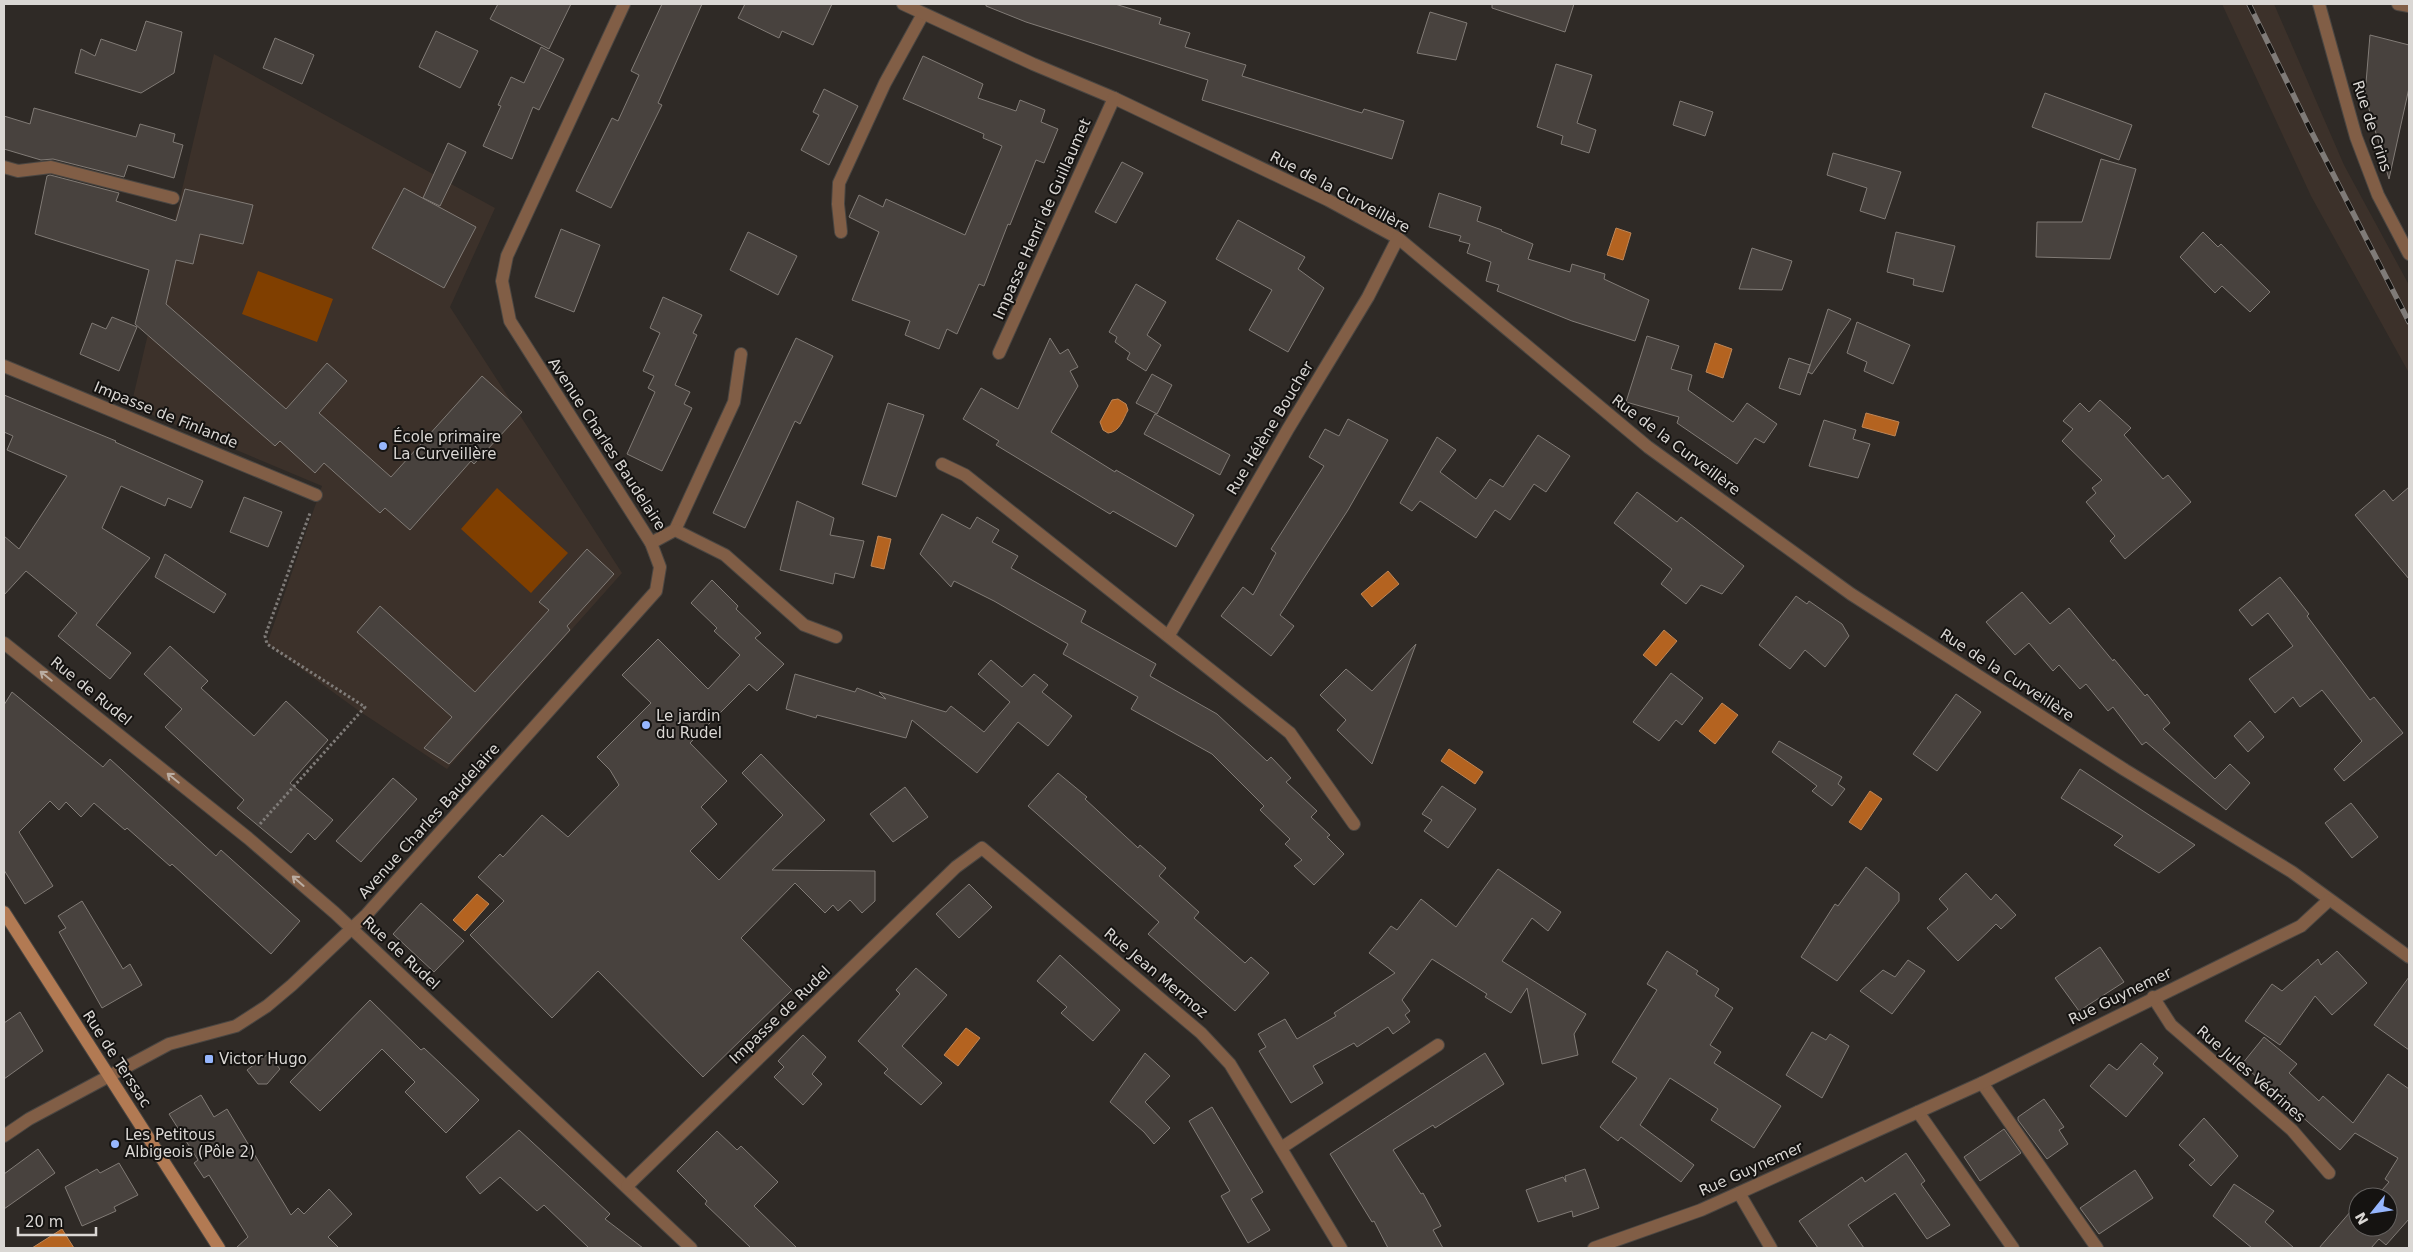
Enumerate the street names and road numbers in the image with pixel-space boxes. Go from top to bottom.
street label: Rue de Crins [2349,78,2395,174]
street label: Impasse Henri de Guillaumet [989,116,1095,322]
street label: Rue de la Curveillère [1267,147,1413,237]
street label: Avenue Charles Baudelaire [544,354,670,534]
street label: Rue Hélène Boucher [1223,357,1317,498]
street label: Impasse de Finlande [91,378,241,452]
street label: Rue de la Curveillère [1608,391,1744,499]
street label: Rue de la Curveillère [1937,625,2077,725]
street label: Rue de Rudel [47,653,135,729]
street label: Avenue Charles Baudelaire [355,740,503,902]
street label: Rue de Rudel [359,913,443,993]
street label: Rue Jean Mermoz [1100,924,1212,1022]
street label: Impasse de Rudel [726,962,834,1068]
street label: Rue Guynemer [2066,963,2175,1029]
street label: Rue de Terssac [79,1007,155,1111]
street label: Rue Jules Védrines [2193,1022,2309,1126]
street label: Rue Guynemer [1696,1138,1807,1200]

